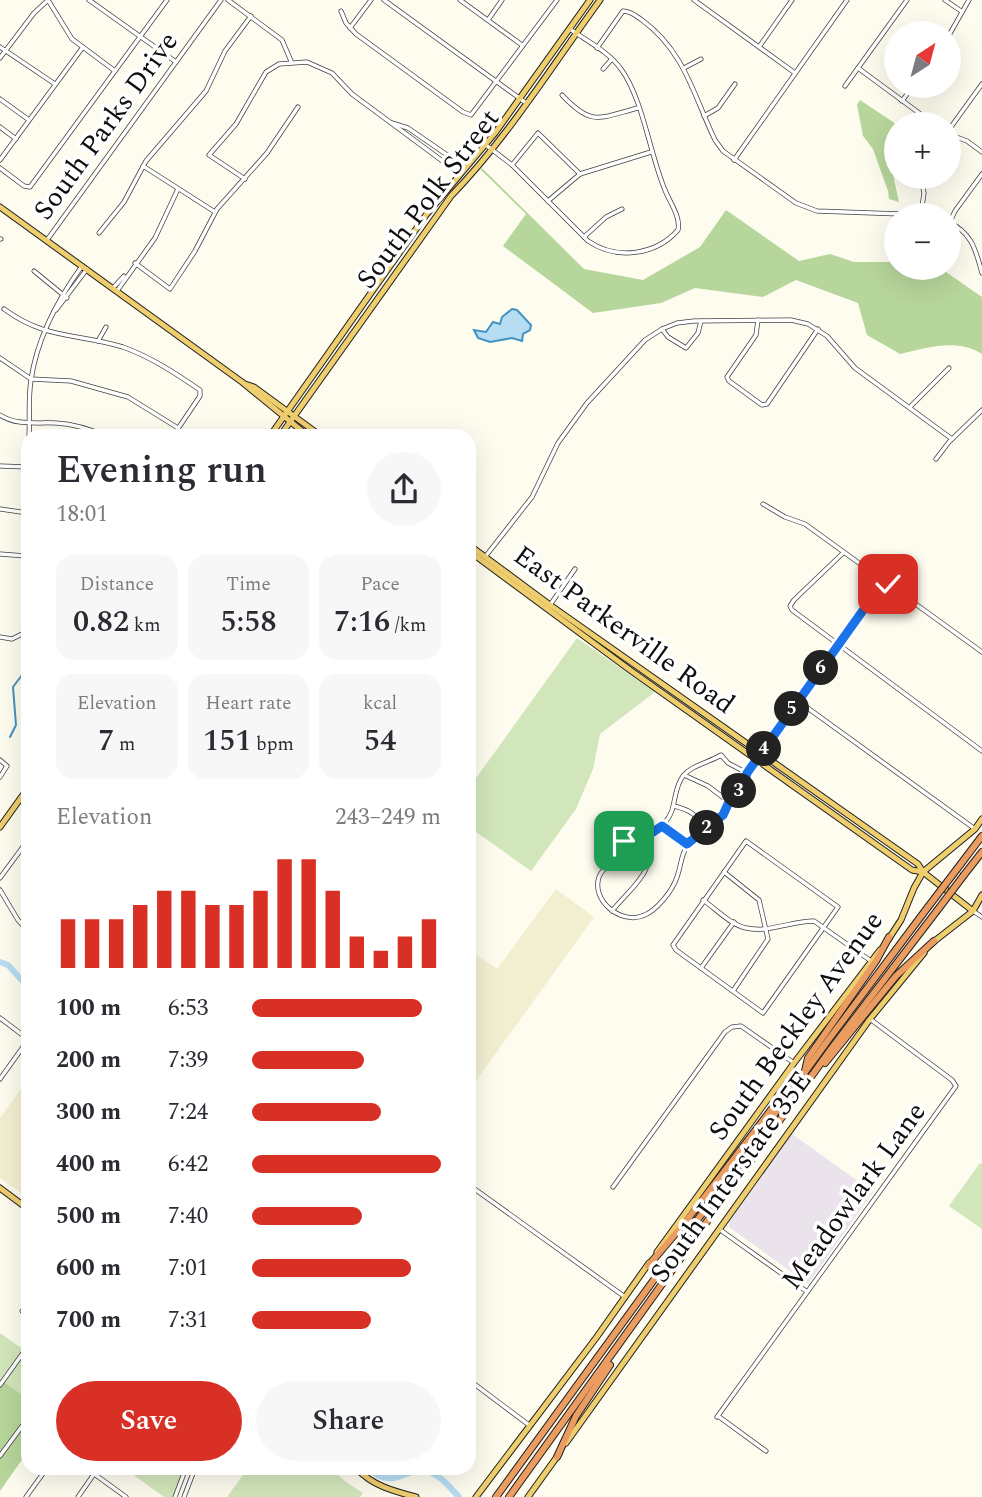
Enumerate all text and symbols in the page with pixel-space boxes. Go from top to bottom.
north arrow [884,21,961,98]
map controls [884,21,961,280]
street label: South Parks Drive [23,23,189,229]
street label: South Polk Street [346,100,510,298]
button: + [884,112,961,189]
button: − [884,203,961,280]
text: Evening run [56,442,267,500]
button: share [367,452,441,526]
text: 18:01 [56,497,108,532]
street label: East Parkerville Road [504,535,744,725]
pin [858,554,918,614]
icon: check [869,565,907,603]
text: Distance [80,570,154,599]
text: Time [226,570,271,599]
text: Pace [360,570,400,599]
text: 0.82 [73,599,129,645]
text: 5:58 [220,599,277,645]
text: 7:16 [334,599,390,645]
text: km [129,611,161,640]
text: /km [390,611,426,640]
pin: 6 [804,650,838,686]
text: 6 [815,653,826,682]
text: Elevation [77,689,157,718]
text: Heart rate [206,689,291,718]
text: kcal [363,689,397,718]
pin: 5 [774,692,810,726]
text: 5 [786,694,797,723]
text: 7 [98,718,114,764]
text: 151 [203,718,251,764]
text: 54 [364,718,396,764]
text: m [114,730,135,759]
text: bpm [251,730,294,759]
pin: 4 [746,732,782,766]
text: 4 [758,734,769,763]
pin: 3 [722,774,756,808]
text: 3 [733,776,744,805]
text: Elevation [56,800,152,835]
text: 243–249 m [335,800,441,835]
pin: 2 [690,810,724,846]
pin [594,811,654,871]
text: 2 [701,813,712,842]
icon: arrive [605,822,643,860]
street label: South Beckley Avenue [698,902,894,1150]
text: 100 m [56,991,121,1026]
text: 6:53 [168,991,208,1026]
text: 200 m [56,1043,121,1078]
text: 7:39 [168,1043,208,1078]
street label: South Interstate 35E [639,1062,823,1292]
street label: Meadowlark Lane [771,1093,937,1299]
text: 300 m [56,1095,121,1130]
text: 7:24 [168,1095,208,1130]
text: 400 m [56,1147,121,1182]
text: 6:42 [168,1147,208,1182]
text: 500 m [56,1199,121,1234]
text: 7:40 [168,1199,208,1234]
text: 600 m [56,1251,121,1286]
text: 7:01 [168,1251,208,1286]
text: 700 m [56,1303,121,1338]
text: 7:31 [168,1303,208,1338]
button: Save [56,1381,242,1461]
button: Share [256,1381,441,1461]

